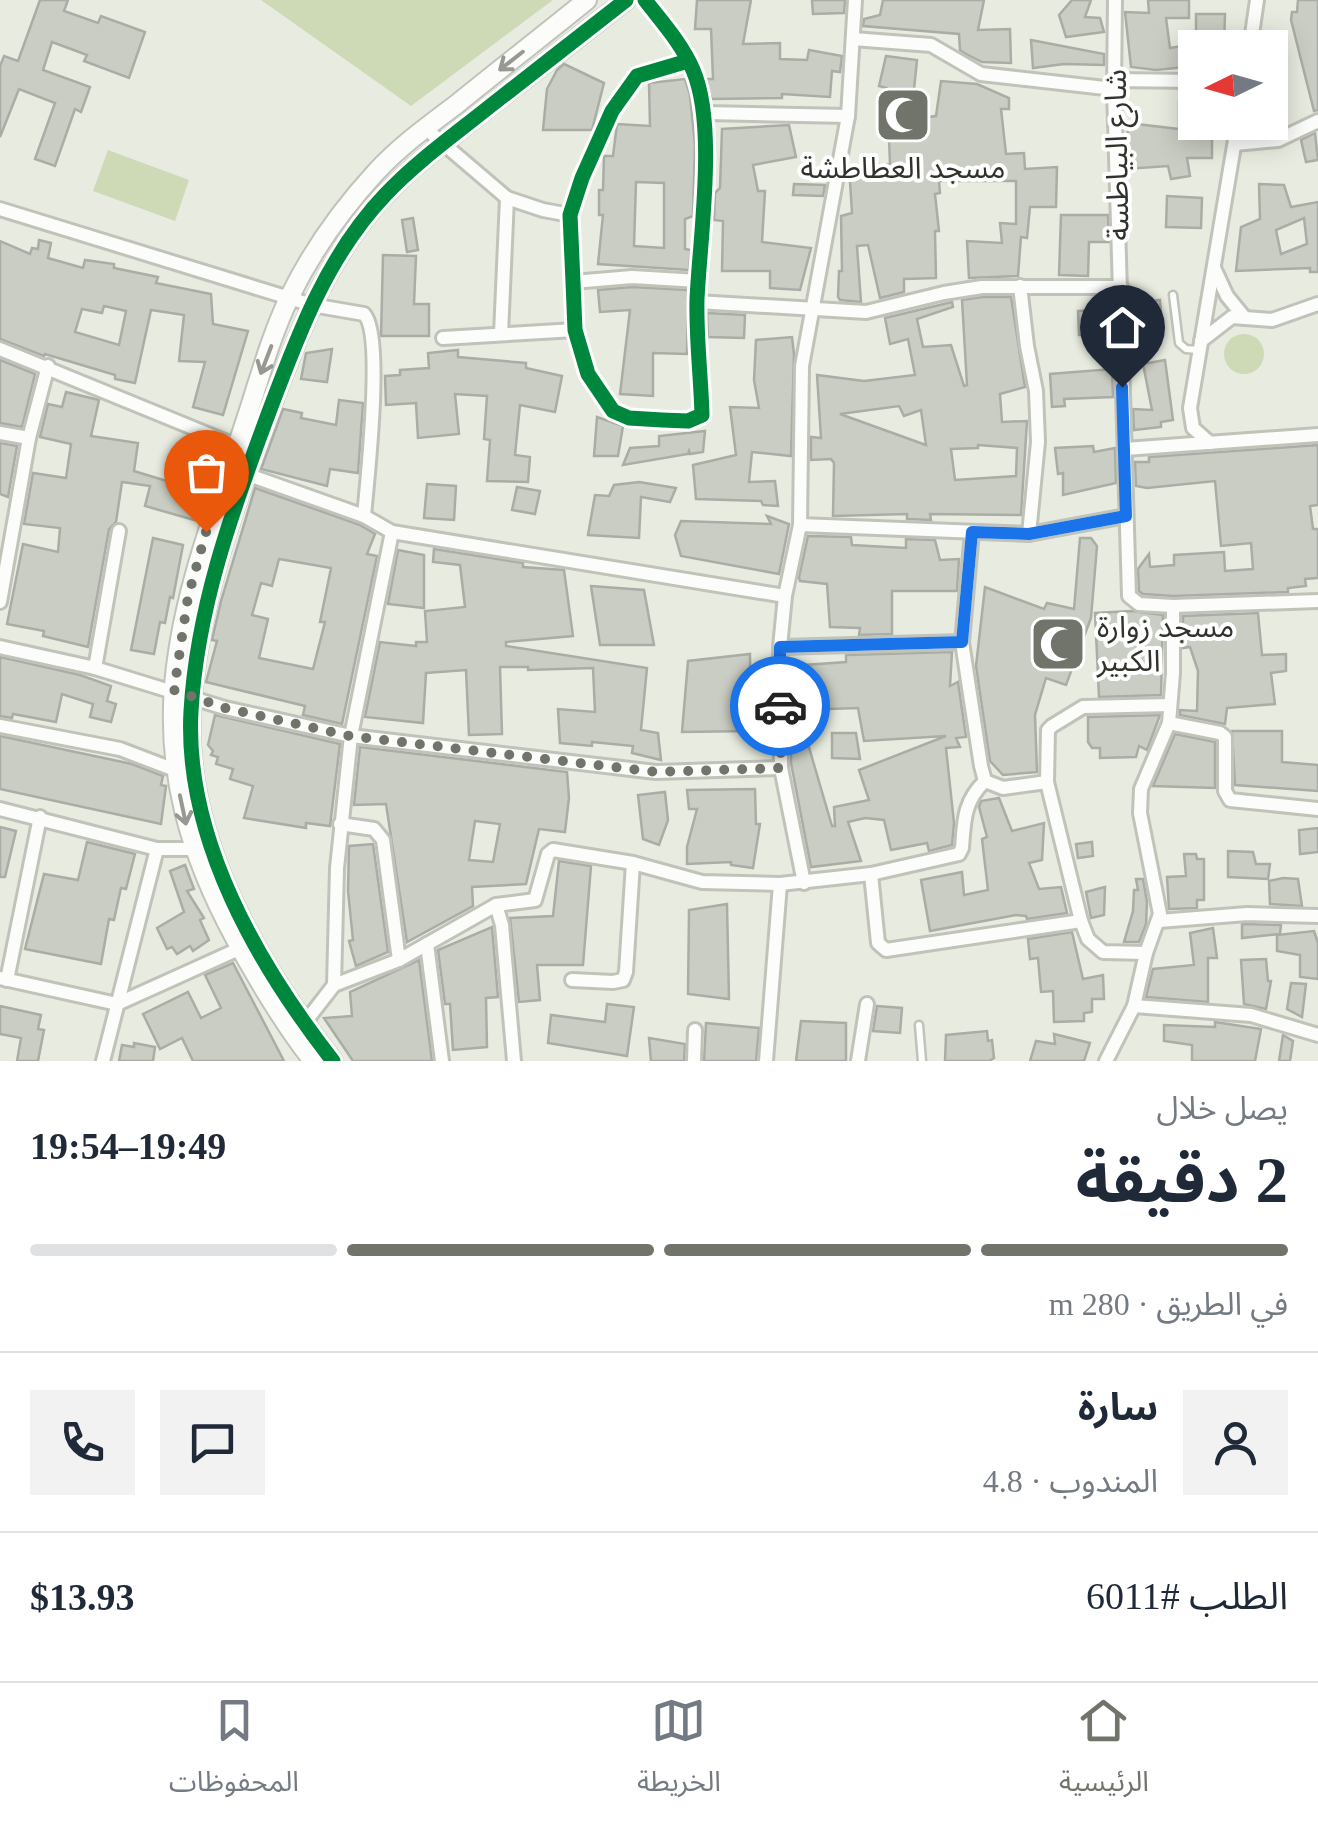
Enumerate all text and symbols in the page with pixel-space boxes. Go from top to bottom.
north arrow [1178,30,1288,140]
map controls [1178,30,1288,140]
one-way arrow [498,50,525,71]
street label: شارع البياطسة [1099,69,1140,241]
mosque icon: مسجد العطاطشة [873,85,933,145]
place label: مسجد العطاطشة [801,151,1005,184]
pin [1080,285,1165,388]
icon: home [1095,300,1150,355]
one-way arrow [255,345,273,375]
pin [164,430,249,533]
icon: bag [179,445,234,500]
place label: مسجد زوارة الكبير [1096,610,1234,678]
mosque icon: مسجد زوارة الكبير [1028,614,1088,674]
courier [730,656,830,756]
icon: car [753,679,808,734]
one-way arrow [175,793,193,825]
text: يصل خلال [1156,1090,1288,1126]
text: 19:49–19:54 [30,1125,226,1167]
text: 2 دقيقة [1076,1144,1288,1216]
text: في الطريق · 280 m [1049,1286,1288,1322]
text: سارة [1078,1386,1158,1428]
button: phone [30,1390,135,1495]
button: chat [160,1390,265,1495]
button: person [1183,1390,1288,1495]
text: المندوب · 4.8 [983,1463,1158,1499]
text: الطلب #6011 [1086,1575,1288,1617]
text: $13.93 [30,1576,135,1618]
tab: المحفوظات [169,1693,299,1812]
tab: الخريطة [637,1693,721,1812]
tab: الرئيسية [1059,1693,1149,1812]

